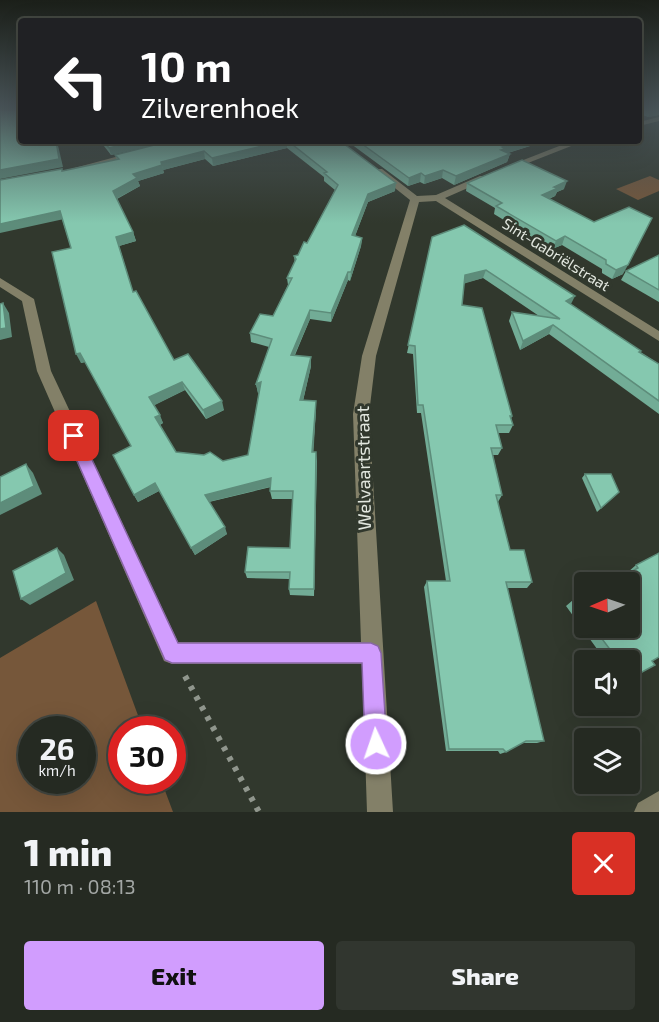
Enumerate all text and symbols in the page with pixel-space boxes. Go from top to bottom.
text: 10 m [141,40,232,90]
icon: left [42,42,120,120]
text: Zilverenhoek [141,91,299,123]
street label: Sint-Gabriëlstraat [499,214,614,295]
street label: Welvaartstraat [351,405,375,530]
pin [48,410,99,461]
icon: arrive [57,419,90,452]
north arrow [574,572,640,638]
map controls [574,572,640,794]
button: sound [574,650,640,716]
position arrow [344,712,408,776]
speed limit sign: 30 [108,716,186,794]
button: layers [574,728,640,794]
text: 26 [39,730,75,766]
text: km/h [38,761,76,779]
text: 1 min [24,830,112,873]
button: close [572,832,635,895]
text: 110 m · 08:13 [24,874,136,898]
button: Exit [24,941,324,1010]
button: Share [336,941,635,1010]

